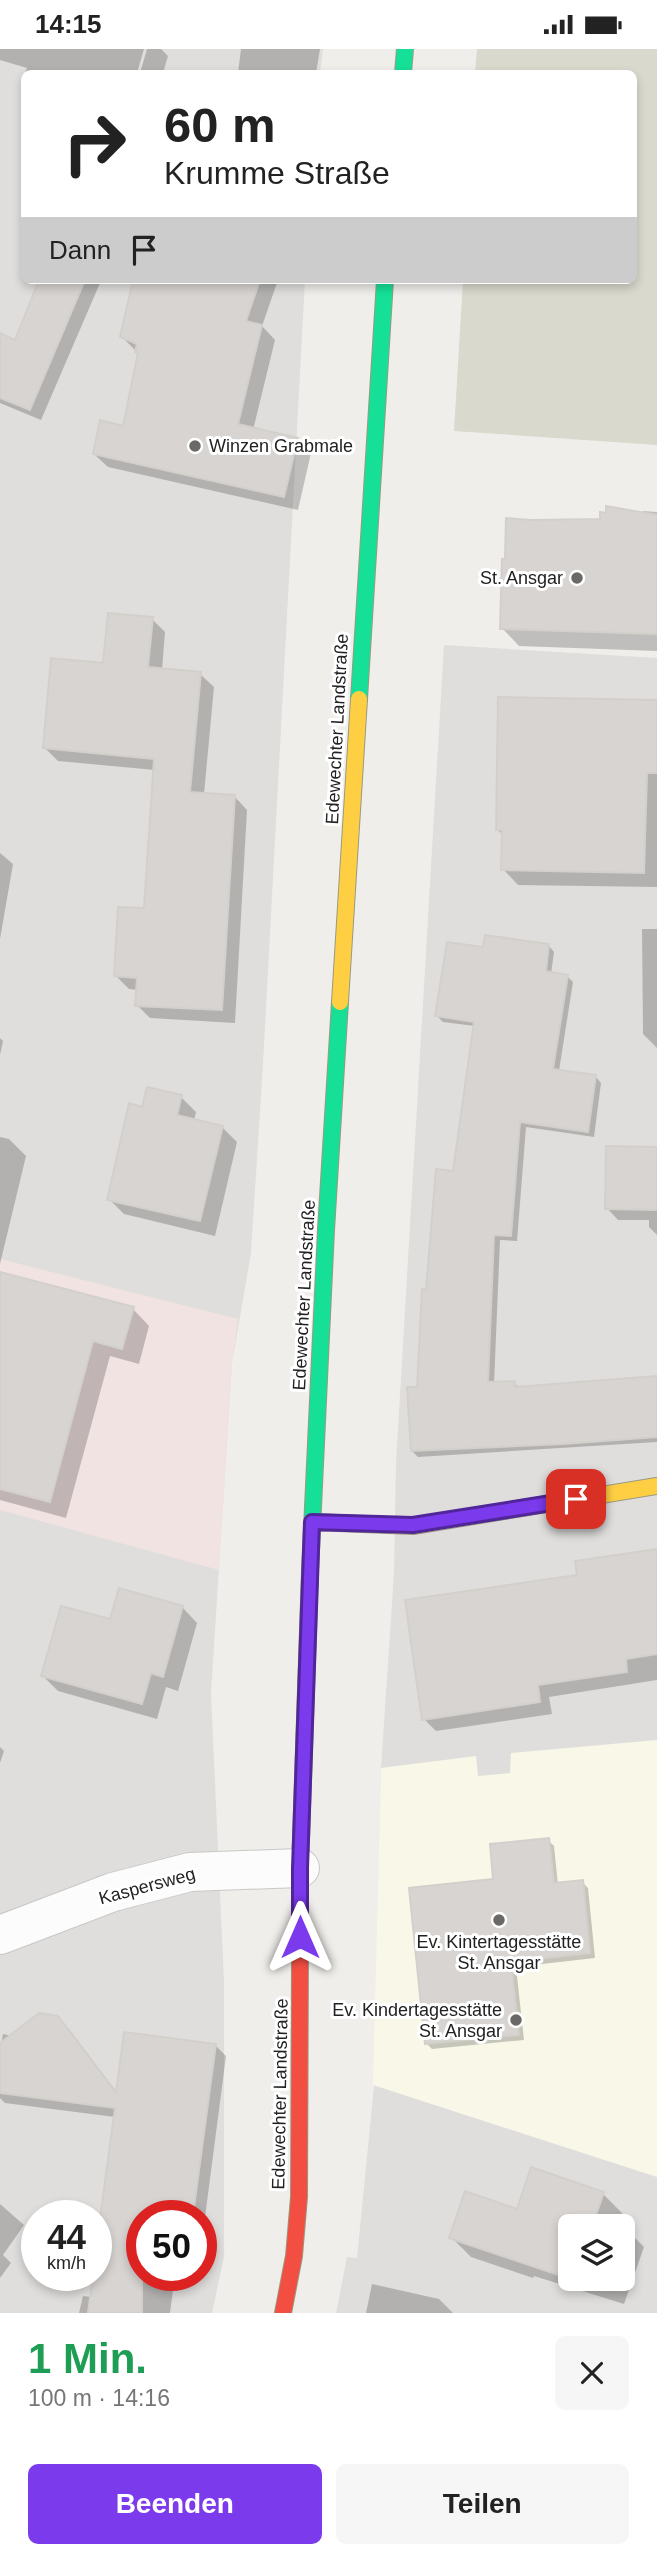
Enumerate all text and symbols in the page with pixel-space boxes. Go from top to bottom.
text: 14:15 [35,9,102,39]
icon: right [49,98,140,189]
text: 60 m [164,98,276,152]
text: Krumme Straße [164,155,390,191]
icon: arrive [125,231,163,269]
text: Dann [49,235,111,265]
place label: Winzen Grabmale [209,436,353,456]
marker: Winzen Grabmale [187,438,203,454]
place label: St. Ansgar [480,568,563,588]
marker: St. Ansgar [569,570,585,586]
street label: Edewechter Landstraße [322,633,352,825]
street label: Edewechter Landstraße [289,1199,319,1391]
pin [546,1469,606,1529]
icon: arrive [557,1480,595,1518]
street label: Kaspersweg [97,1864,197,1908]
position arrow [263,1900,337,1974]
marker: Ev. Kintertagesstätte St. Ansgar [491,1912,507,1928]
place label: Ev. Kintertagesstätte St. Ansgar [417,1932,581,1973]
street label: Edewechter Landstraße [268,1998,292,2190]
place label: Ev. Kindertagesstätte St. Ansgar [332,2000,502,2041]
marker: Ev. Kindertagesstätte St. Ansgar [508,2012,524,2028]
speed limit sign: 50 [126,2200,217,2291]
map controls [558,2214,635,2291]
button: layers [558,2214,635,2291]
text: 44 [47,2217,86,2256]
text: km/h [47,2253,86,2273]
text: 1 Min. [28,2335,147,2382]
button: close [555,2336,629,2410]
text: 100 m · 14:16 [28,2385,170,2411]
button: Beenden [28,2464,322,2544]
button: Teilen [336,2464,629,2544]

